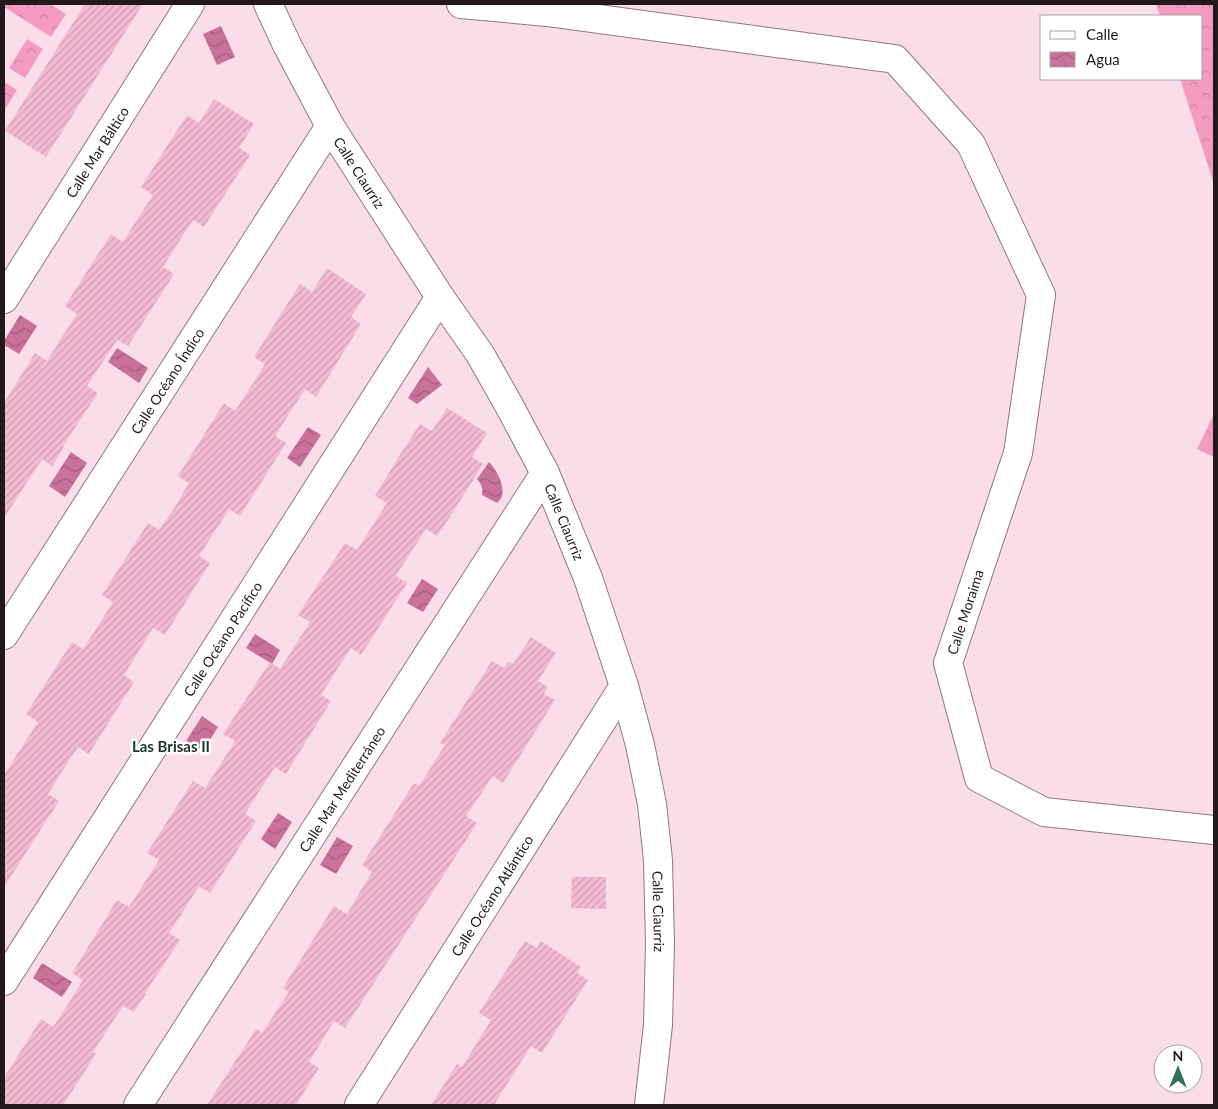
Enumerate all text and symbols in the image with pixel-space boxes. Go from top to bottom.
legend [1040,15,1203,80]
text: Calle [1086,25,1119,43]
text: Agua [1086,50,1120,68]
street label: Calle Mar Báltico [62,103,132,201]
street label: Calle Ciaurriz [331,134,389,211]
street label: Calle Océano Índico [127,324,207,437]
street label: Calle Ciaurriz [542,481,588,563]
street label: Calle Moraima [943,567,987,657]
street label: Calle Océano Pacífico [179,578,265,699]
street label: Calle Mar Mediterráneo [295,723,388,855]
district label: Las Brisas II [132,737,210,755]
street label: Calle Océano Atlántico [447,832,536,959]
street label: Calle Ciaurriz [650,871,669,952]
north arrow [1153,1044,1203,1094]
text: N [1173,1047,1183,1064]

